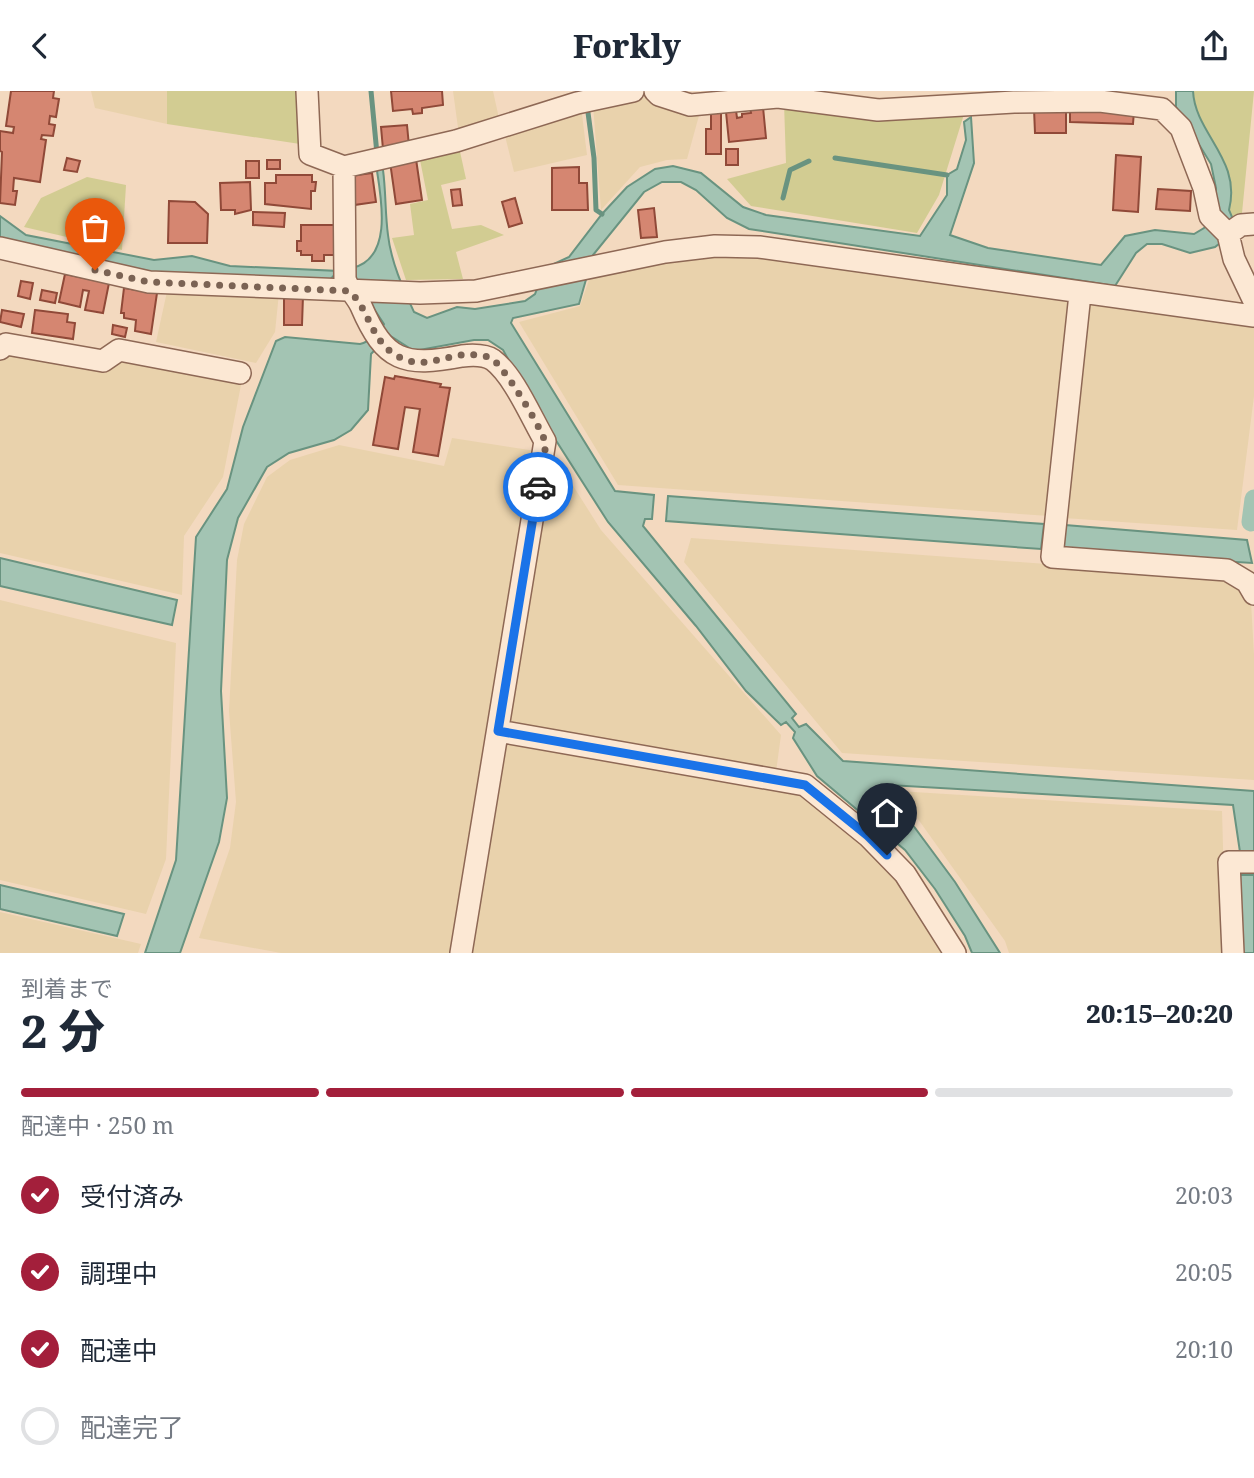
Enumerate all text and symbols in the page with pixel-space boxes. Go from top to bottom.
text: Forkly [573,24,681,67]
icon: back [21,27,59,65]
icon: share [1195,27,1233,65]
pin [65,198,125,270]
icon: bag [76,209,114,247]
courier [503,452,573,522]
icon: car [519,468,557,506]
pin [857,783,917,855]
icon: home [868,794,906,832]
text: 到着まで [21,972,113,1004]
text: 20:15–20:20 [1086,995,1233,1031]
text: 2 分 [21,999,105,1061]
text: 配達中 · 250 m [21,1109,174,1141]
icon: check [21,1176,59,1214]
text: 受付済み [80,1178,184,1214]
text: 20:03 [1175,1179,1233,1211]
icon: check [21,1253,59,1291]
text: 調理中 [80,1255,158,1291]
text: 20:05 [1175,1256,1233,1288]
icon: check [21,1330,59,1368]
text: 配達中 [80,1332,158,1368]
text: 20:10 [1175,1333,1233,1365]
text: 配達完了 [80,1409,184,1445]

